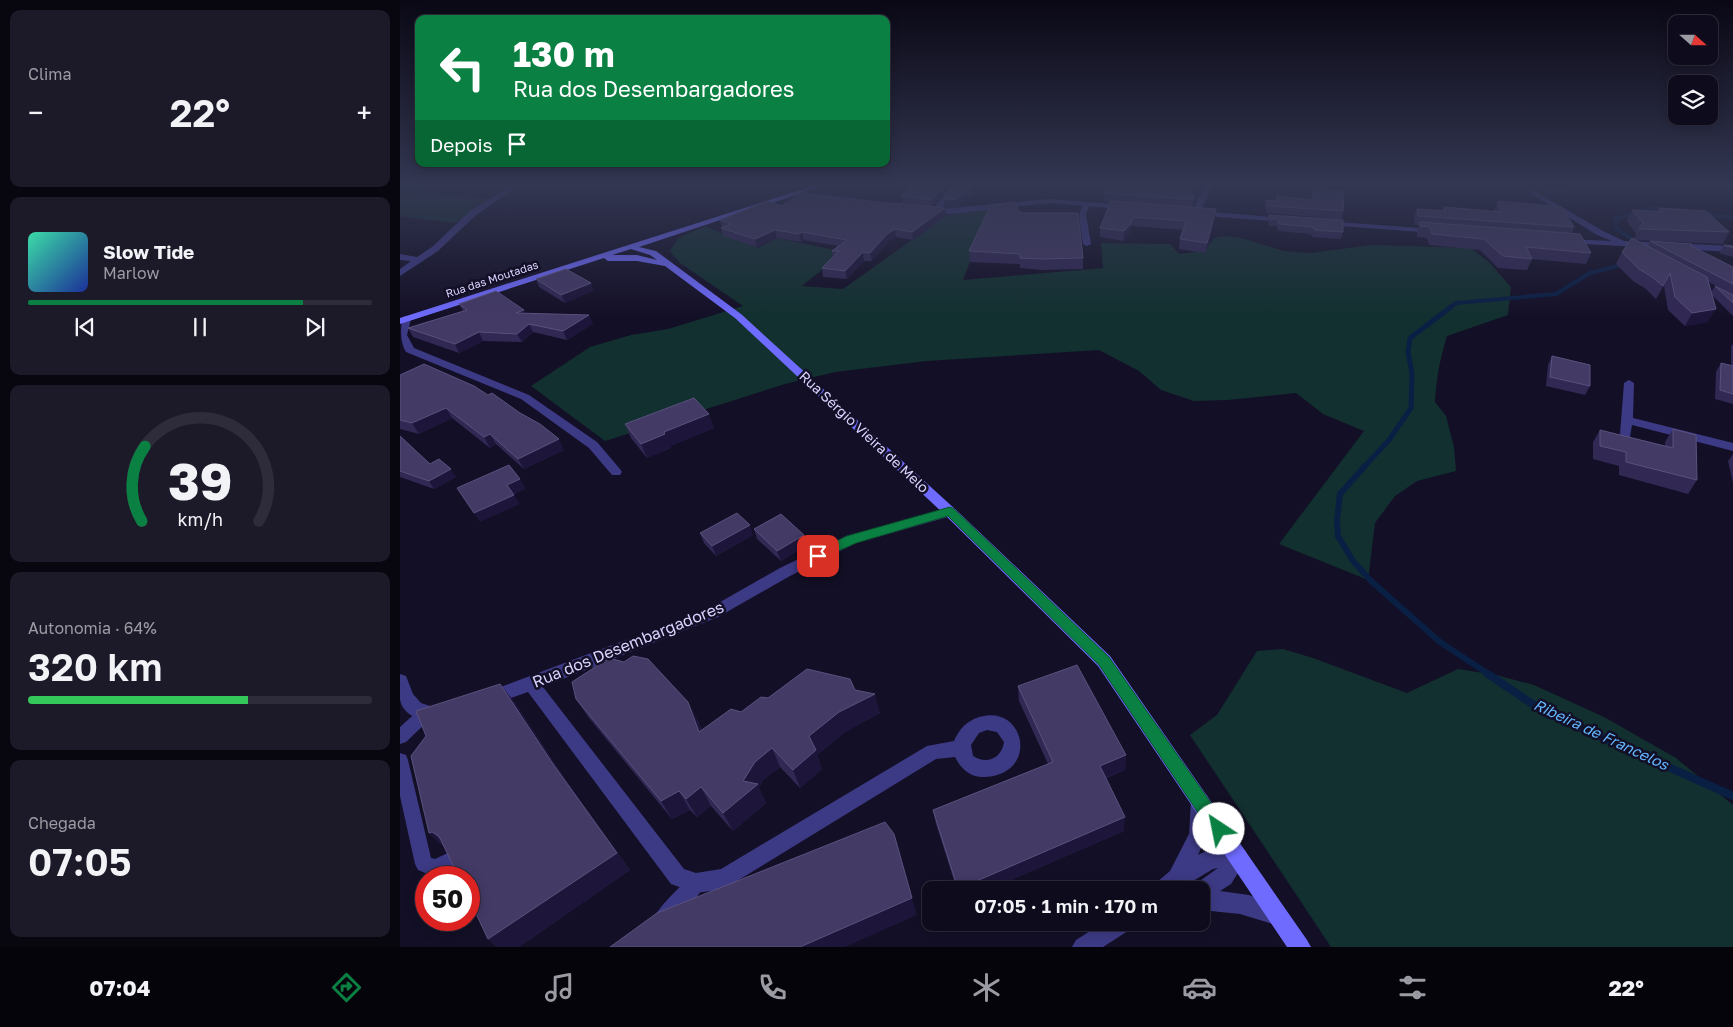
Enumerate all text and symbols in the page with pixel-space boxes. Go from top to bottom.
north arrow [1668,15,1718,65]
map controls [1668,15,1718,125]
text: 130 m [513,33,615,75]
icon: left [430,35,495,100]
text: Clima [28,64,72,84]
text: Rua dos Desembargadores [513,75,795,102]
button: layers [1668,75,1718,125]
text: 22° [170,90,230,135]
text: − [28,96,43,129]
text: + [357,96,372,129]
icon: arrive [503,130,531,158]
text: Depois [430,133,493,156]
text: Slow Tide [103,240,194,263]
street label: Rua das Moutadas [444,257,540,300]
text: Marlow [103,263,159,283]
icon: previous [71,313,99,341]
icon: pause [186,313,214,341]
icon: next [301,313,329,341]
street label: Rua Sérgio Vieira de Melo [796,367,933,496]
text: 39 [168,449,232,511]
text: km/h [177,508,223,530]
pin [797,535,839,577]
icon: arrive [804,542,832,570]
street label: Rua dos Desembargadores [529,596,727,692]
text: Autonomia · 64% [28,618,157,638]
text: 320 km [28,644,163,689]
water label: Ribeira de Francelos [1531,695,1673,774]
position arrow [1192,802,1244,854]
text: Chegada [28,813,96,833]
text: 07:05 [28,839,132,884]
speed limit sign: 50 [415,866,480,931]
text: 07:05 · 1 min · 170 m [974,894,1158,917]
icon: directions [329,970,364,1005]
icon: music [542,970,577,1005]
icon: phone [755,970,790,1005]
icon: climate [969,970,1004,1005]
icon: car [1182,970,1217,1005]
icon: filters [1395,970,1430,1005]
text: 07:04 [89,974,151,1001]
text: 22° [1608,974,1644,1001]

